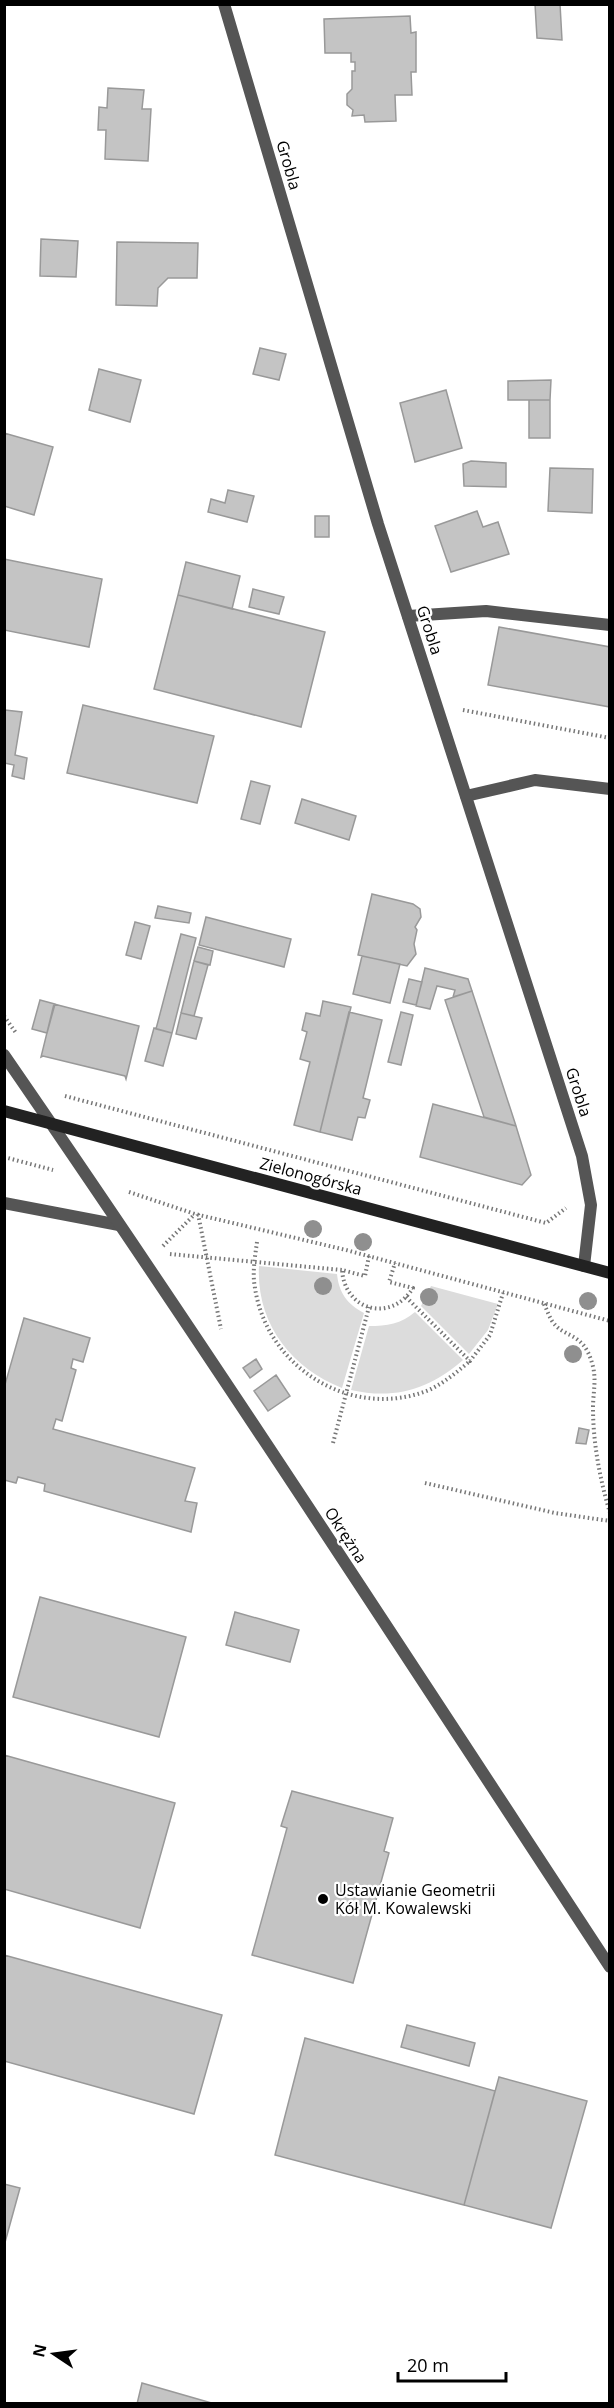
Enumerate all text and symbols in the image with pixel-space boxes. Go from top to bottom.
street label: Grobla [271,138,307,192]
street label: Grobla [412,603,448,657]
street label: Grobla [561,1065,597,1119]
street label: Zielonogórska [257,1152,365,1200]
street label: Okrężna [320,1503,372,1567]
place label: Ustawianie Geometrii Kół M. Kowalewski [335,1879,496,1919]
marker: Ustawianie Geometrii Kół M. Kowalewski [316,1892,330,1906]
north arrow [24,2324,84,2384]
text: N [27,2342,52,2359]
scale bar [398,2345,506,2383]
text: 20 m [407,2353,449,2377]

